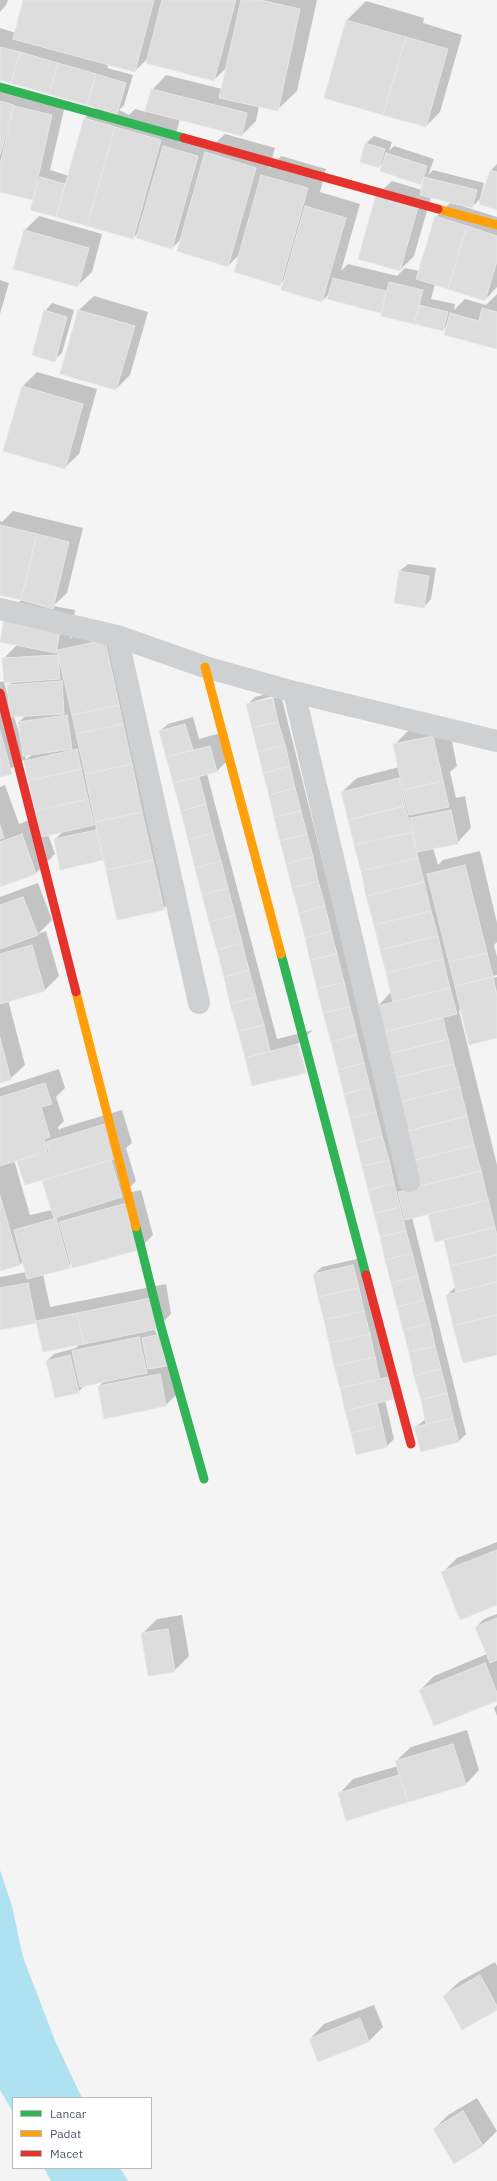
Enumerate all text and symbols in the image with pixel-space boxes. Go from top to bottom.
legend [12,2097,152,2169]
text: Lancar [50,2106,86,2121]
text: Padat [50,2126,81,2141]
text: Macet [50,2146,83,2161]

